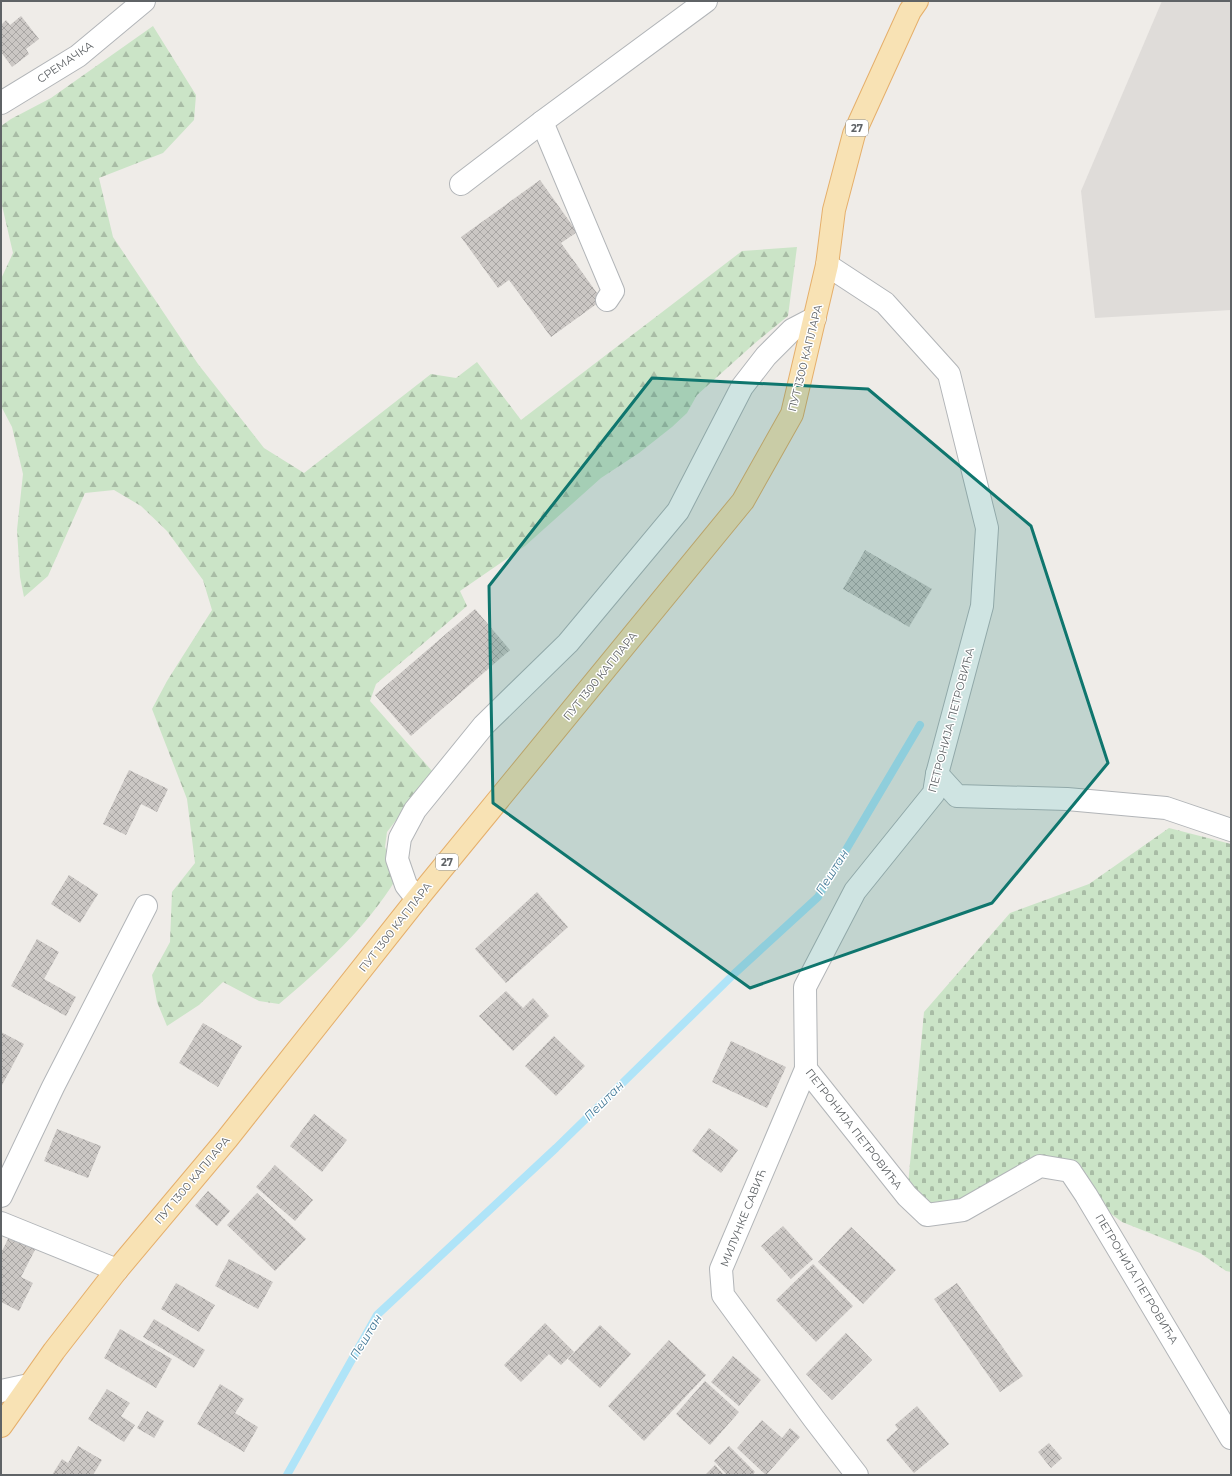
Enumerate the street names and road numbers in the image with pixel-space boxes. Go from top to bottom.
street label: СРЕМАЧКА [34,38,96,86]
road number: 27 [846,120,868,136]
street label: ПУТ 1300 КАПЛАРА [785,302,825,413]
street label: ПУТ 1300 КАПЛАРА [560,628,641,723]
street label: ПЕТРОНИЈА ПЕТРОВИЋА [925,645,977,794]
road number: 27 [436,854,458,870]
street label: ПУТ 1300 КАПЛАРА [356,879,435,975]
street label: ПЕТРОНИЈА ПЕТРОВИЋА [803,1066,906,1193]
street label: ПУТ 1300 КАПЛАРА [151,1133,233,1227]
street label: МИЛУНКЕ САВИЋ [717,1167,769,1269]
street label: ПЕТРОНИЈА ПЕТРОВИЋА [1093,1211,1182,1347]

